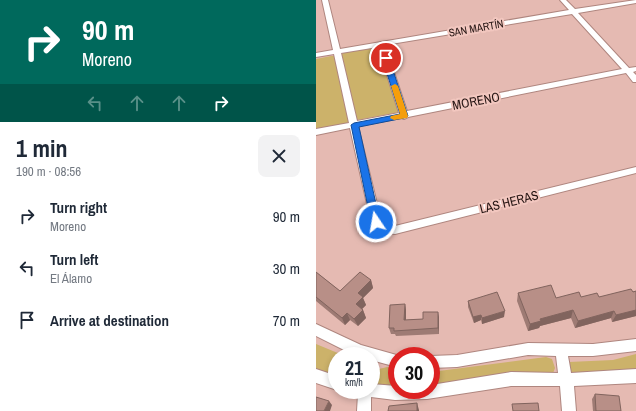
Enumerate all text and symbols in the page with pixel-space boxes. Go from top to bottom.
text: 90 m [82,11,134,49]
icon: right [16,16,68,68]
street label: SAN MARTÍN [447,16,505,40]
pin [369,41,403,75]
text: Moreno [82,47,132,72]
icon: arrive [375,47,397,69]
street label: MORENO [451,88,501,114]
icon: left [84,92,106,114]
icon: ahead [126,92,148,114]
icon: ahead [168,92,190,114]
icon: right [210,92,232,114]
text: 1 min [16,132,67,164]
button: close [258,135,300,177]
text: 190 m · 08:56 [16,163,81,180]
street label: LAS HERAS [478,187,540,217]
text: Turn right [50,197,107,218]
position arrow [355,201,397,243]
icon: right [16,205,38,227]
text: 90 m [273,206,300,227]
text: Moreno [50,218,86,235]
text: Turn left [50,249,98,270]
icon: left [16,257,38,279]
text: 30 m [273,258,300,279]
text: El Álamo [50,270,92,287]
icon: arrive [16,309,38,331]
text: Arrive at destination [50,310,169,331]
text: 70 m [273,310,300,331]
speed limit sign: 30 [388,347,440,399]
text: 21 [345,354,363,381]
text: km/h [345,376,363,389]

